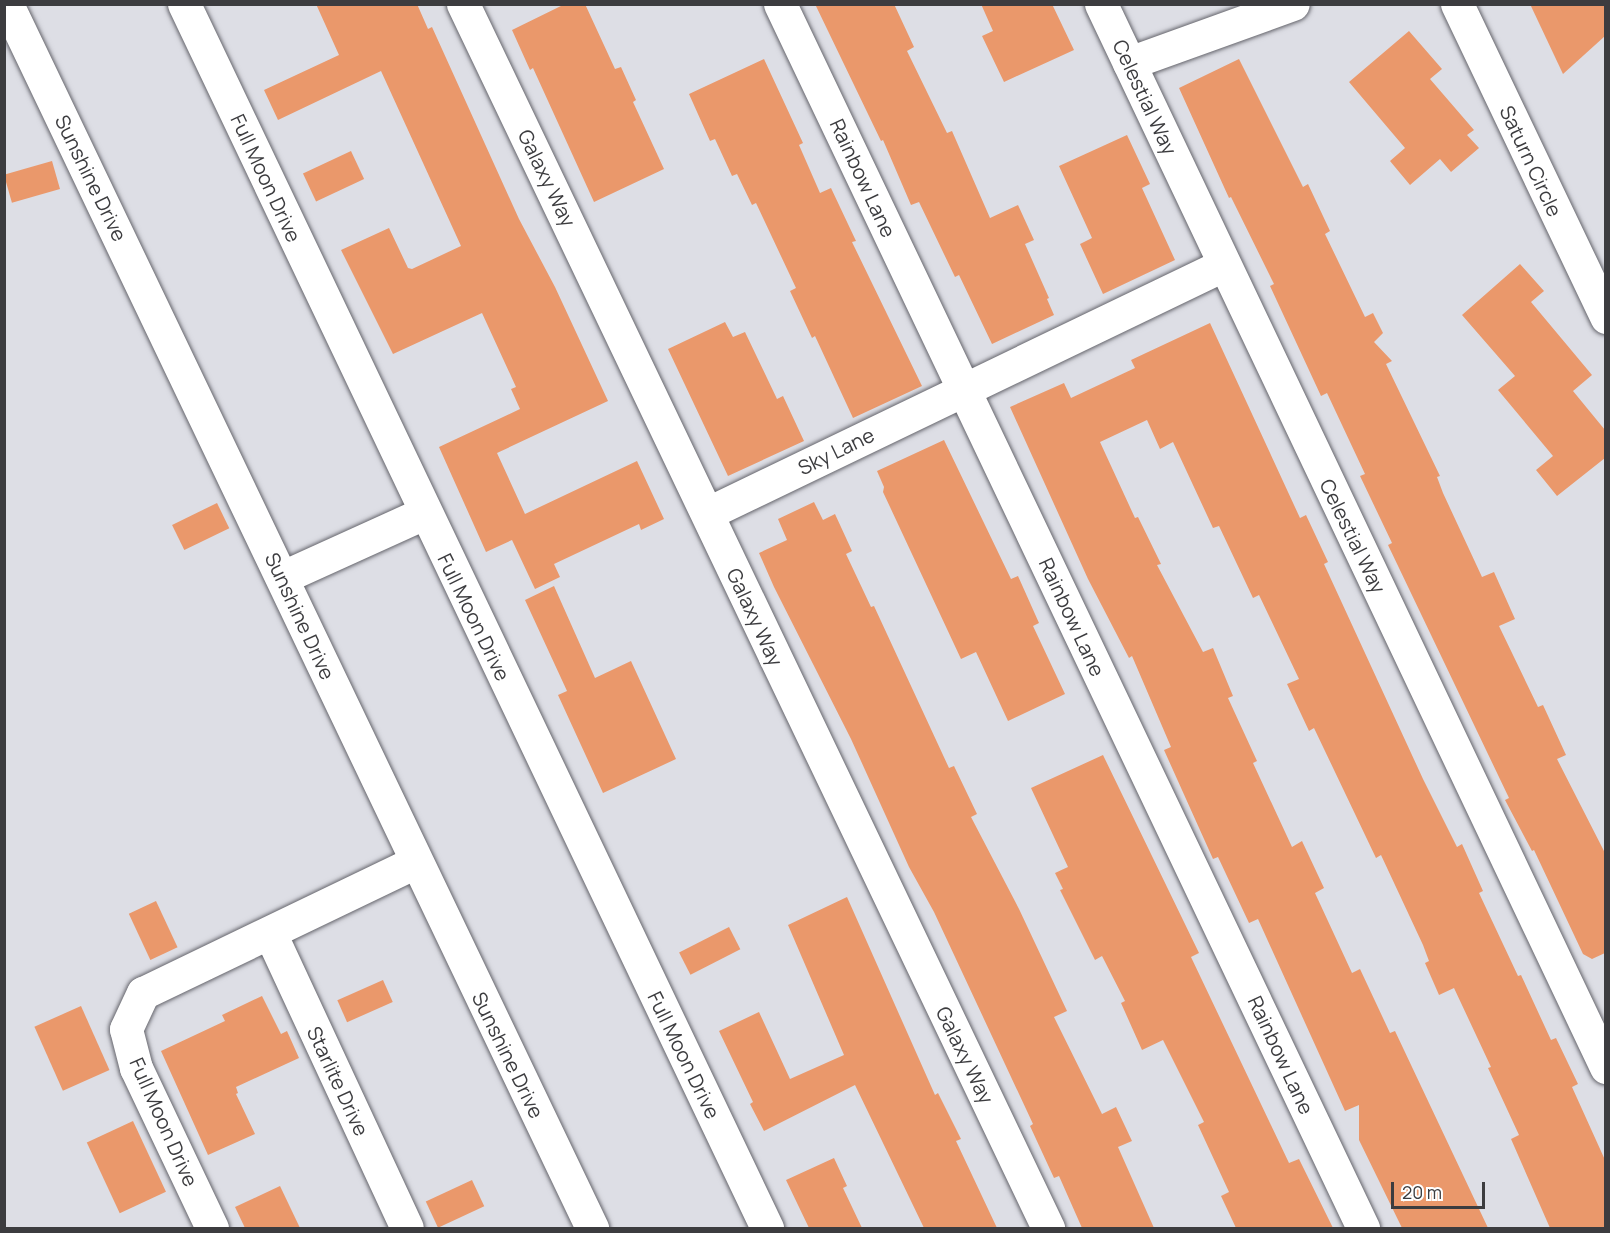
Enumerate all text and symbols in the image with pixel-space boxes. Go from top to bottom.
street label: Celestial Way [1108,36,1182,158]
street label: Saturn Circle [1495,102,1567,220]
street label: Full Moon Drive [226,110,306,246]
street label: Sunshine Drive [50,111,132,245]
street label: Rainbow Lane [825,115,901,241]
street label: Galaxy Way [513,126,581,230]
street label: Sky Lane [794,422,878,480]
street label: Celestial Way [1315,475,1391,597]
street label: Sunshine Drive [260,549,340,683]
street label: Full Moon Drive [433,550,515,684]
street label: Rainbow Lane [1034,554,1110,680]
street label: Galaxy Way [722,564,788,670]
street label: Sunshine Drive [467,988,549,1122]
street label: Full Moon Drive [643,988,725,1122]
street label: Rainbow Lane [1243,992,1319,1118]
street label: Galaxy Way [931,1003,999,1107]
street label: Starlite Drive [302,1022,374,1140]
street label: Full Moon Drive [125,1054,203,1190]
scale bar [1394,1170,1488,1208]
text: 20 m [1402,1180,1442,1204]

